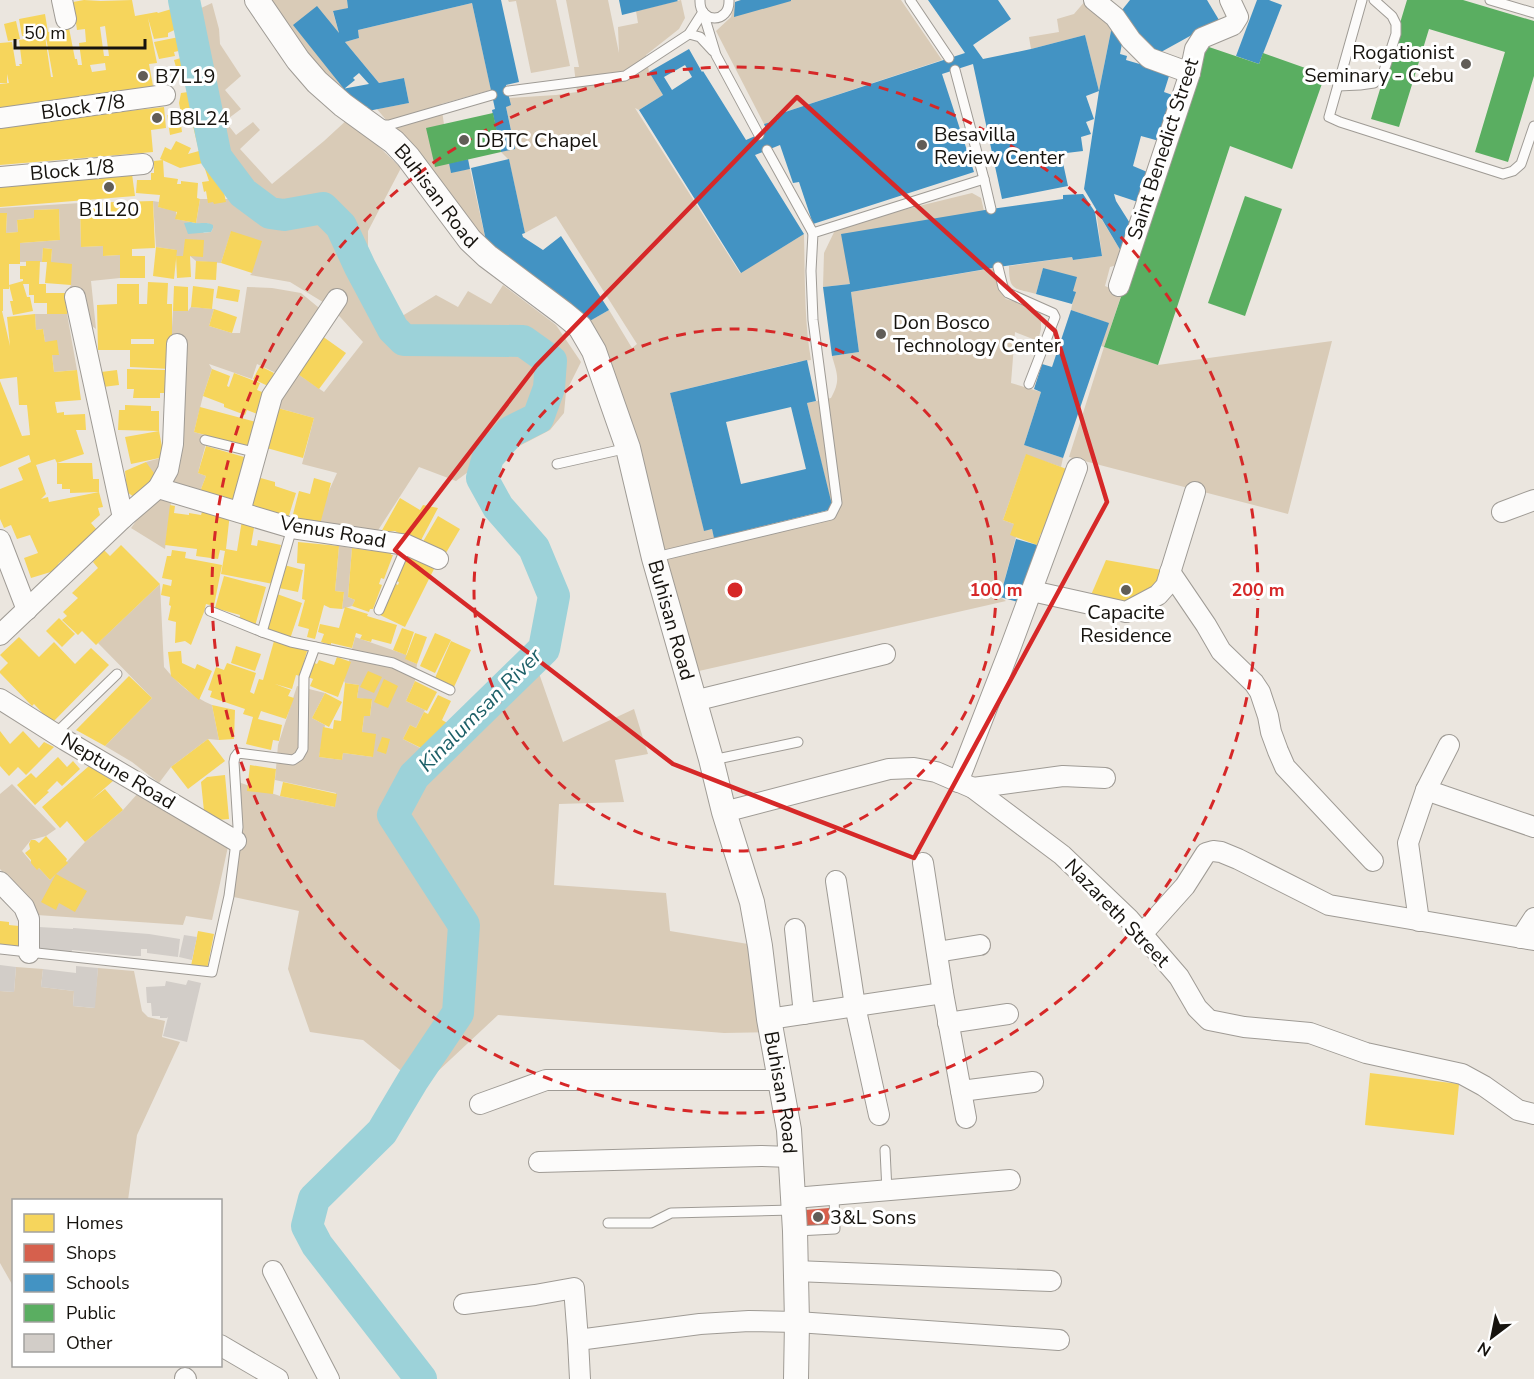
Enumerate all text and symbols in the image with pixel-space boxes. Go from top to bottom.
scale bar [15,12,146,50]
text: 50 m [24,21,66,45]
place label: Rogationist Seminary - Cebu [1304,39,1455,89]
street label: Saint Benedict Street [1121,54,1205,243]
marker: Rogationist Seminary - Cebu [1459,57,1473,71]
place label: B7L19 [155,63,215,90]
marker: B7L19 [136,69,150,83]
street label: Block 7/8 [39,88,127,126]
place label: B8L24 [169,105,229,132]
marker: B8L24 [150,111,164,125]
place label: Besavilla Review Center [934,121,1065,171]
place label: DBTC Chapel [476,127,598,154]
marker: DBTC Chapel [457,133,471,147]
street label: Buhisan Road [389,138,484,254]
marker: Besavilla Review Center [915,138,929,152]
street label: Block 1/8 [29,153,115,187]
marker: B1L20 [102,180,116,194]
place label: B1L20 [79,196,139,223]
place label: Don Bosco Technology Center [893,309,1061,359]
marker: Don Bosco Technology Center [874,327,888,341]
street label: Venus Road [277,509,388,555]
street label: Buhisan Road [642,557,701,683]
text: 100 m [969,578,1023,602]
text: 200 m [1231,578,1285,602]
centre of rings [725,580,745,600]
marker: Capacite Residence [1119,583,1133,597]
place label: Capacite Residence [1080,599,1172,649]
water label: Kinalumsan River [412,642,548,778]
street label: Neptune Road [56,726,180,816]
street label: Nazareth Street [1058,853,1176,974]
street label: Buhisan Road [758,1029,804,1154]
legend [12,1199,222,1367]
place label: 3&L Sons [830,1204,916,1231]
marker: 3&L Sons [811,1210,825,1224]
text: Homes [66,1211,123,1235]
text: Shops [66,1241,116,1265]
text: Schools [66,1271,130,1295]
text: Public [66,1301,116,1325]
north arrow [1462,1307,1522,1367]
text: Other [66,1331,113,1355]
text: N [1474,1336,1495,1361]

